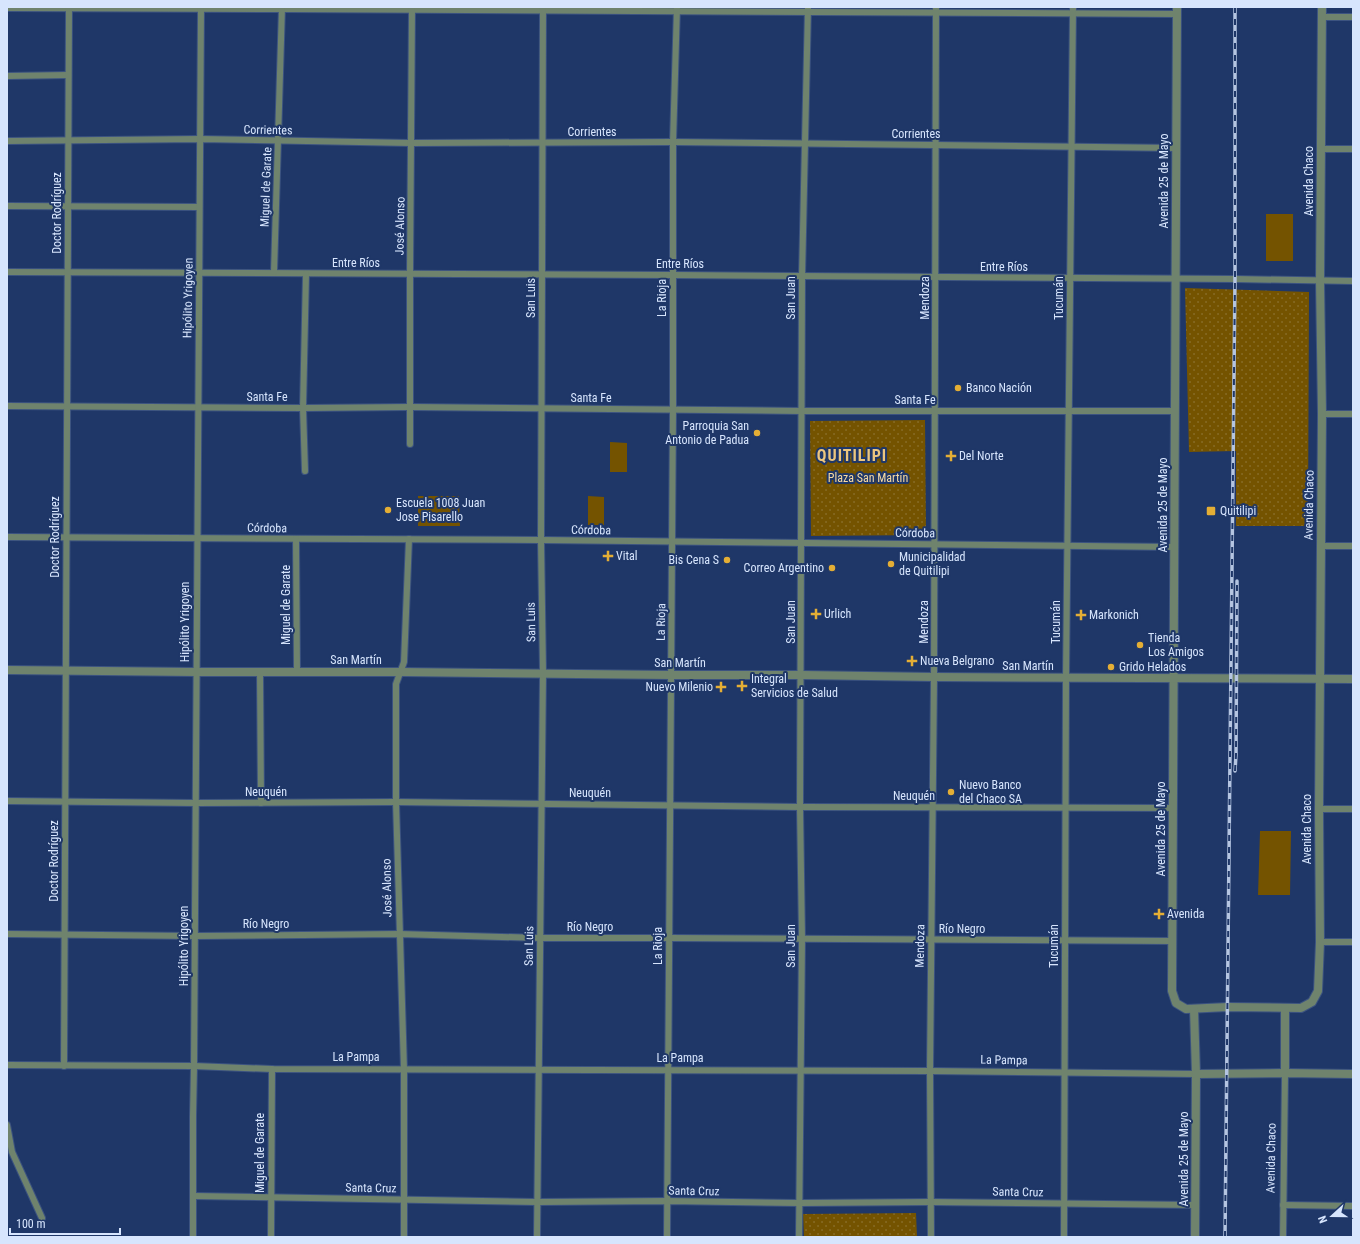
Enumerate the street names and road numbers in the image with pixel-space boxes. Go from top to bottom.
street label: Corrientes [243,123,293,137]
street label: Corrientes [568,125,616,139]
street label: Corrientes [892,127,940,141]
street label: Avenida 25 de Mayo [1157,134,1171,228]
street label: Miguel de Garate [258,146,274,227]
street label: Avenida Chaco [1302,146,1316,216]
street label: Doctor Rodríguez [50,172,64,254]
street label: José Alonso [392,197,408,255]
street label: Entre Ríos [332,256,380,270]
street label: Hipólito Yrigoyen [180,257,196,338]
street label: Entre Ríos [656,257,704,271]
street label: Entre Ríos [980,260,1028,274]
street label: San Juan [784,276,798,320]
street label: Mendoza [918,276,932,320]
street label: Tucumán [1052,276,1066,320]
street label: San Luis [524,278,538,318]
street label: La Rioja [655,279,669,317]
street label: Santa Fe [246,390,288,404]
street label: Santa Fe [570,391,612,405]
street label: Santa Fe [894,393,936,407]
street label: Avenida 25 de Mayo [1156,458,1170,552]
street label: Avenida Chaco [1301,470,1317,540]
street label: Doctor Rodríguez [48,496,62,578]
street label: Córdoba [247,521,287,535]
street label: Córdoba [571,523,611,537]
street label: Córdoba [895,526,935,540]
street label: Miguel de Garate [279,565,293,645]
street label: Hipólito Yrigoyen [178,582,192,662]
street label: San Juan [784,600,798,644]
street label: Mendoza [917,600,931,644]
street label: Tucumán [1049,600,1063,644]
street label: San Luis [524,602,538,642]
street label: La Rioja [654,603,668,641]
street label: San Martín [330,653,382,667]
street label: San Martín [654,656,706,670]
street label: San Martín [1002,659,1054,673]
street label: Avenida 25 de Mayo [1154,782,1168,876]
street label: Neuquén [245,785,287,799]
street label: Neuquén [569,786,611,800]
street label: Neuquén [893,789,935,803]
street label: Avenida Chaco [1300,794,1314,864]
street label: Doctor Rodríguez [47,820,61,902]
street label: José Alonso [379,859,395,917]
street label: Hipólito Yrigoyen [177,906,191,986]
street label: Río Negro [243,917,289,931]
street label: Río Negro [567,920,613,934]
street label: Río Negro [939,922,985,936]
street label: San Juan [784,924,798,968]
street label: Mendoza [913,924,927,968]
street label: Tucumán [1047,924,1061,968]
street label: San Luis [522,926,536,966]
street label: La Rioja [651,927,665,965]
street label: La Pampa [332,1050,380,1064]
street label: La Pampa [656,1051,704,1065]
street label: La Pampa [980,1053,1028,1067]
street label: Avenida 25 de Mayo [1177,1112,1191,1206]
street label: Miguel de Garate [253,1113,267,1193]
street label: Avenida Chaco [1263,1123,1279,1193]
street label: Santa Cruz [345,1181,397,1195]
street label: Santa Cruz [668,1184,720,1198]
street label: Santa Cruz [992,1185,1044,1199]

